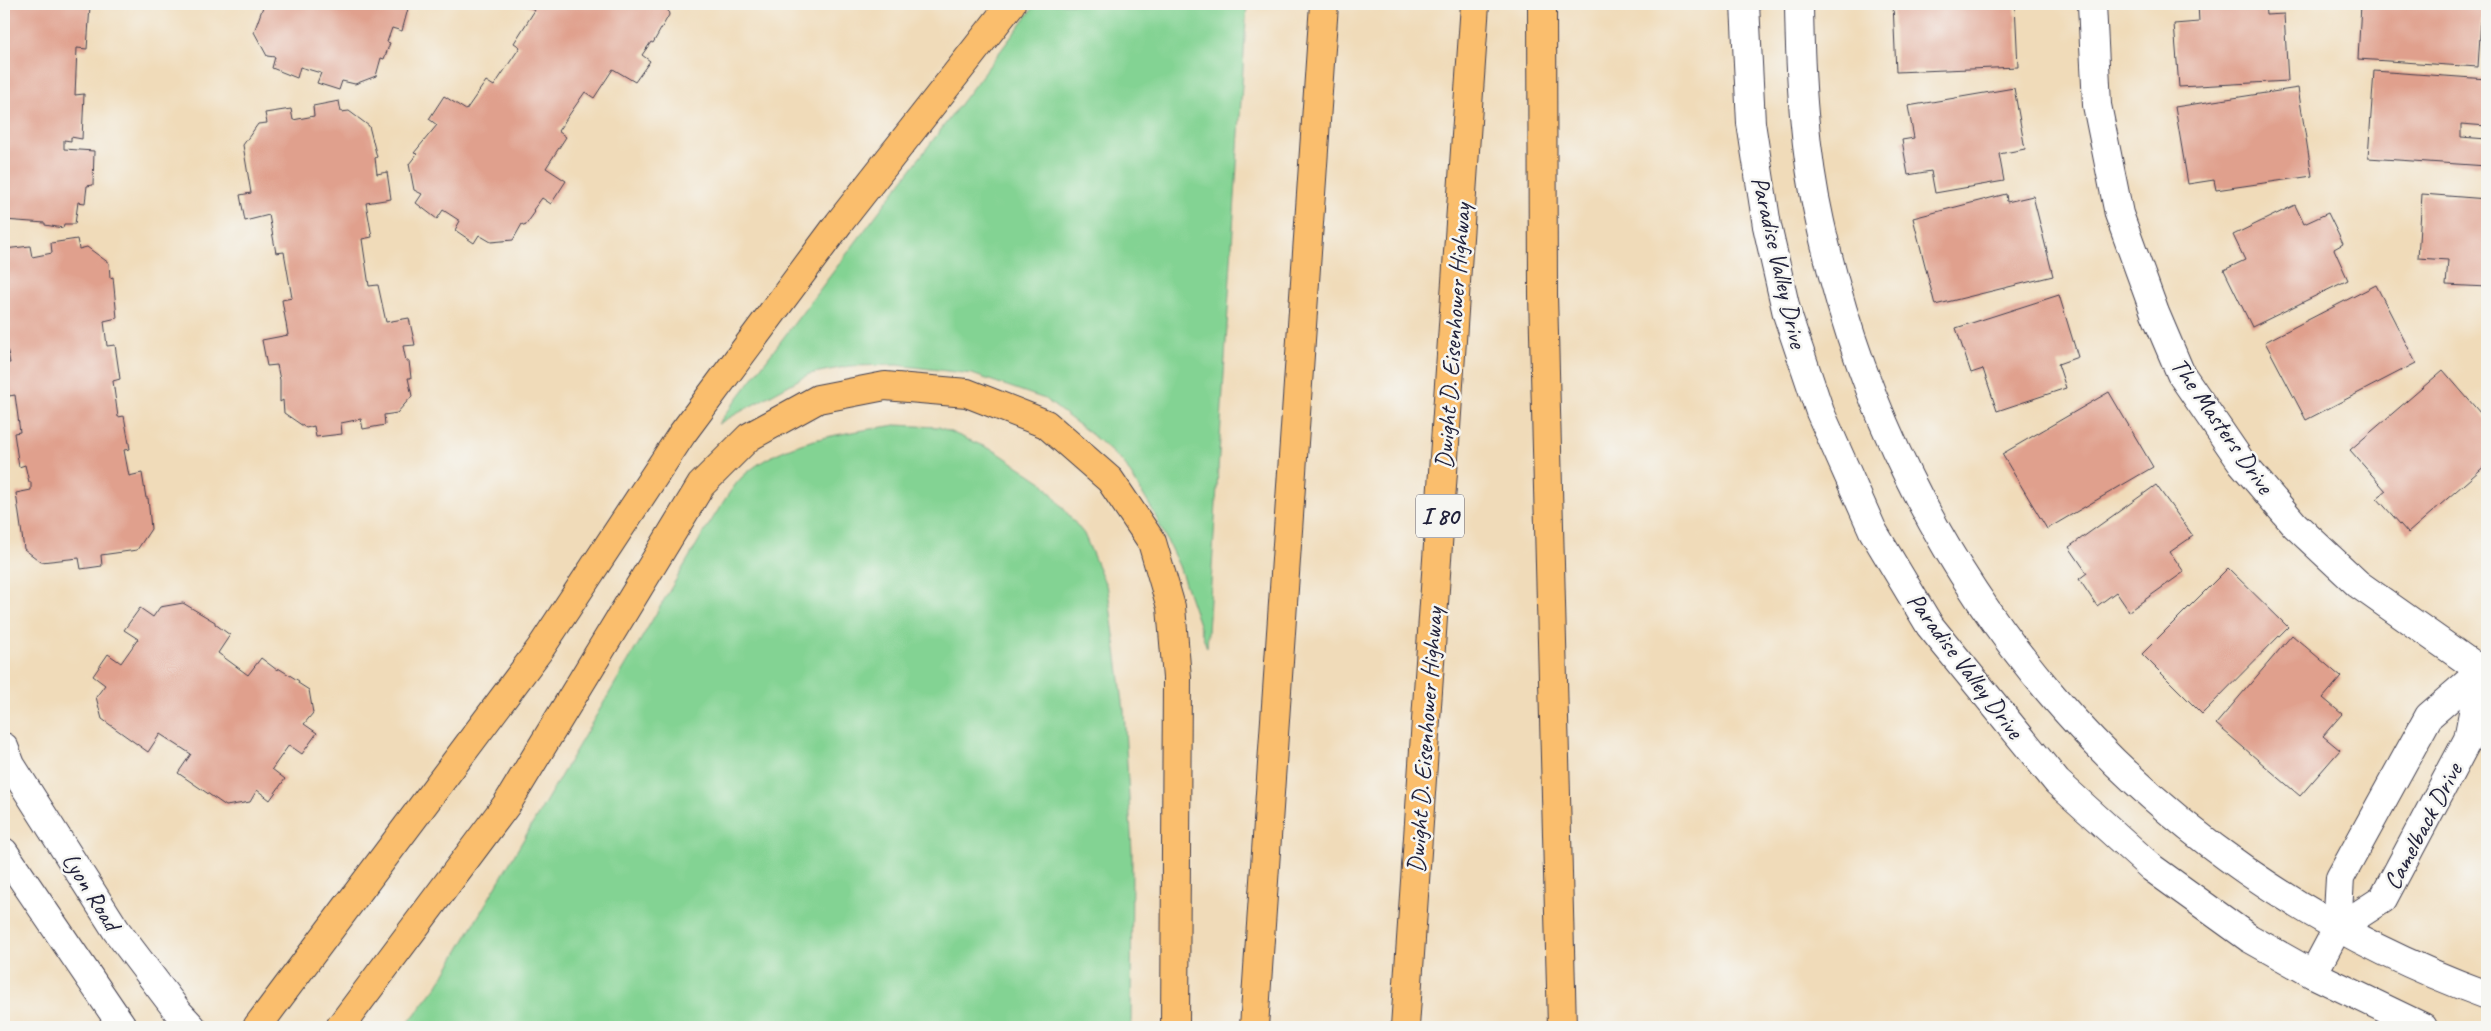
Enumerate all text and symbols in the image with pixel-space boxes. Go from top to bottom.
street label: Paradise Valley Drive [1744,173,1815,353]
street label: Dwight D. Eisenhower Highway [1428,200,1478,470]
street label: The Masters Drive [2163,351,2282,501]
road number: I 80 [1416,494,1464,538]
street label: Paradise Valley Drive [1900,586,2032,747]
street label: Dwight D. Eisenhower Highway [1400,604,1450,874]
street label: Camelback Drive [2376,756,2471,895]
street label: Lyon Road [55,847,129,939]

